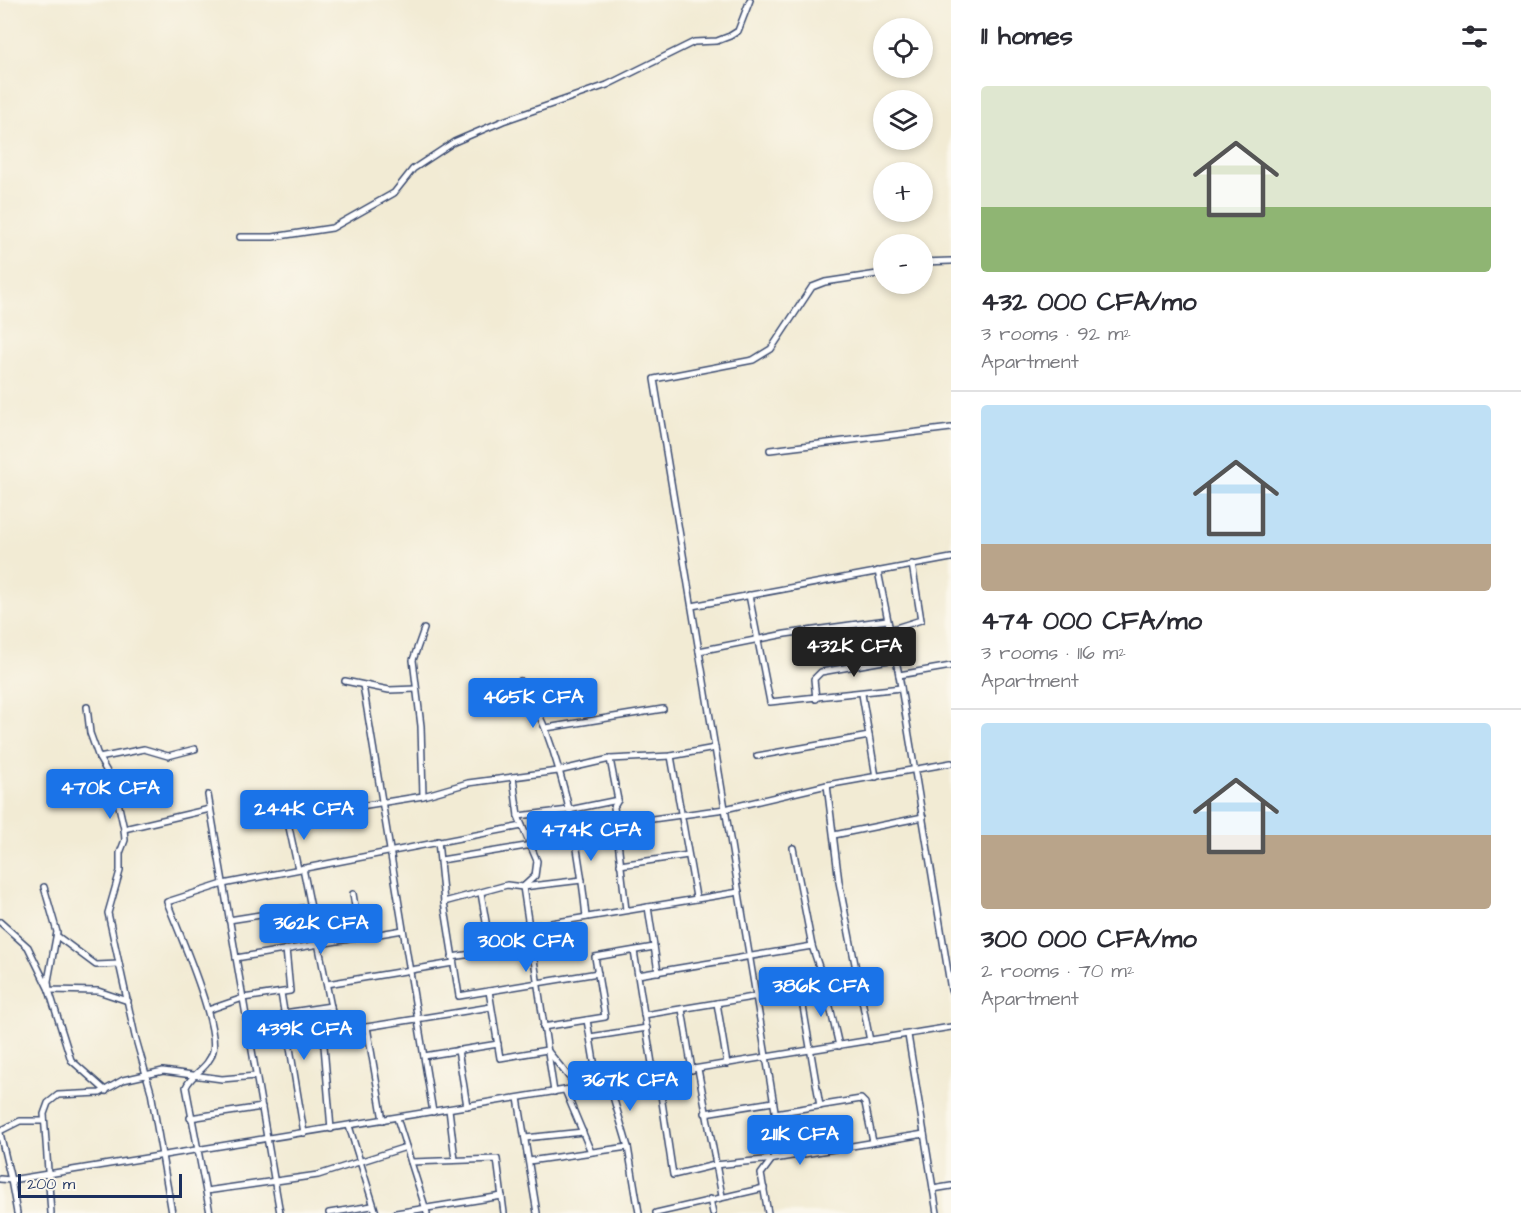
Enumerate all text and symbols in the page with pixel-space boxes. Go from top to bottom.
map controls [873,18,933,294]
button: locate [873,18,933,78]
text: 11 homes [981,18,1073,54]
icon: filters [1458,20,1491,53]
button: layers [873,90,933,150]
icon: home [1182,125,1290,233]
button: + [873,162,933,222]
button: − [873,234,933,294]
text: 432 000 CFA/mo [981,284,1197,320]
text: 3 rooms · 92 m² [981,320,1131,348]
text: Apartment [981,348,1079,376]
icon: home [1182,444,1290,552]
text: 474 000 CFA/mo [981,603,1202,639]
pin: 432K CFA [792,627,916,678]
text: 432K CFA [806,632,902,660]
text: 3 rooms · 116 m² [981,639,1126,667]
text: Apartment [981,667,1079,695]
pin: 465K CFA [471,678,595,729]
text: 465K CFA [482,683,584,711]
icon: home [1182,762,1290,870]
pin: 470K CFA [48,769,172,820]
text: 470K CFA [60,774,160,802]
pin: 244K CFA [242,790,366,841]
text: 244K CFA [254,795,354,823]
pin: 474K CFA [529,811,653,862]
text: 474K CFA [541,816,641,844]
pin: 362K CFA [259,904,383,955]
text: 362K CFA [273,909,369,937]
text: 300 000 CFA/mo [981,921,1197,957]
pin: 300K CFA [464,922,588,973]
text: 300K CFA [478,927,574,955]
text: 2 rooms · 70 m² [981,957,1134,985]
pin: 386K CFA [759,967,883,1018]
text: 386K CFA [773,972,869,1000]
text: Apartment [981,985,1079,1013]
pin: 439K CFA [242,1010,366,1061]
text: 439K CFA [256,1015,352,1043]
pin: 367K CFA [568,1061,692,1112]
text: 367K CFA [582,1066,678,1094]
pin: 211K CFA [738,1115,862,1166]
text: 211K CFA [761,1120,839,1148]
scale bar [18,1171,182,1198]
text: 200 m [27,1173,75,1195]

